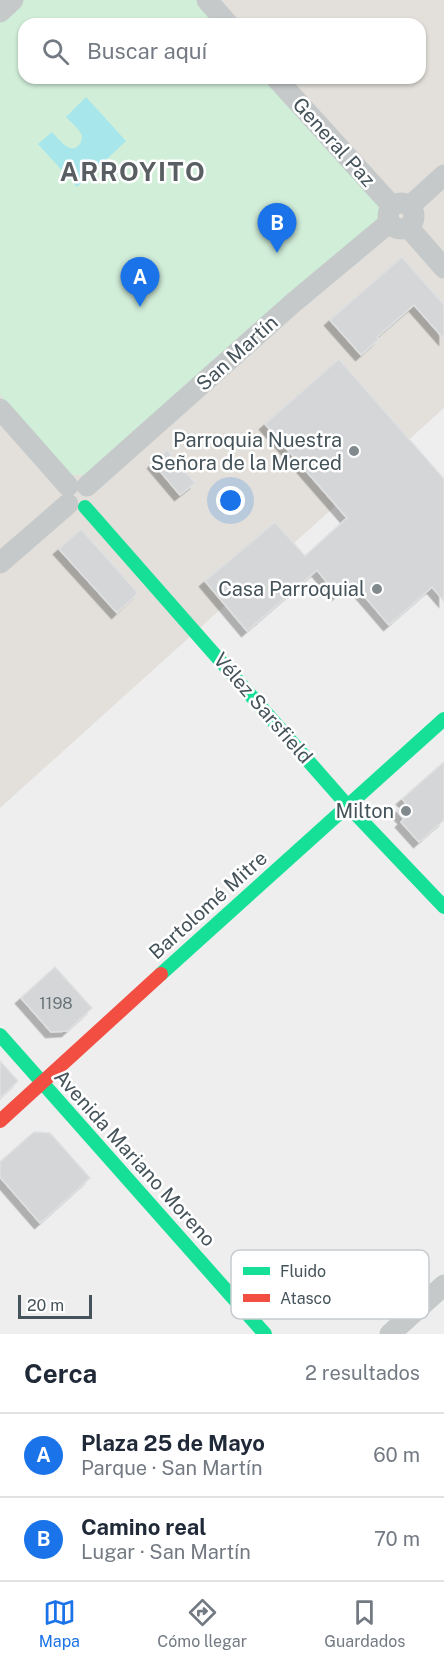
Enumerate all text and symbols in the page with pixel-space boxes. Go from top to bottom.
search box [18,18,426,84]
icon: search [39,35,72,68]
text: Buscar aquí [87,38,207,64]
street label: General Paz [288,93,380,191]
district label: ARROYITO [60,156,206,187]
pin: B [258,204,296,253]
pin: A [120,258,160,307]
street label: San Martín [191,310,283,396]
place label: Parroquia Nuestra Señora de la Merced [151,428,342,475]
marker: Parroquia Nuestra Señora de la Merced [347,444,361,458]
your location [216,486,245,515]
place label: Casa Parroquial [218,577,365,601]
marker: Casa Parroquial [370,582,384,596]
street label: Vélez Sarsfield [208,648,318,768]
place label: Milton [336,799,394,823]
marker: Milton [399,804,413,818]
street label: Bartolomé Mitre [144,846,272,964]
house number: 1198 [39,994,73,1013]
street label: Avenida Mariano Moreno [49,1065,221,1251]
legend [231,1250,429,1319]
text: Fluido [280,1262,326,1281]
text: Atasco [280,1289,331,1308]
scale bar [18,1292,92,1320]
text: 20 m [27,1296,64,1315]
text: Cerca [24,1358,97,1389]
text: 2 resultados [305,1361,420,1385]
text: Plaza 25 de Mayo [81,1430,265,1456]
text: A [36,1443,51,1467]
text: 60 m [373,1443,420,1467]
text: Parque · San Martín [81,1456,262,1480]
text: Camino real [81,1514,207,1540]
text: B [37,1527,50,1551]
text: 70 m [374,1527,420,1551]
text: Lugar · San Martín [81,1540,251,1564]
tab: Mapa [39,1596,80,1651]
tab: Cómo llegar [157,1596,247,1651]
tab: Guardados [324,1596,405,1651]

